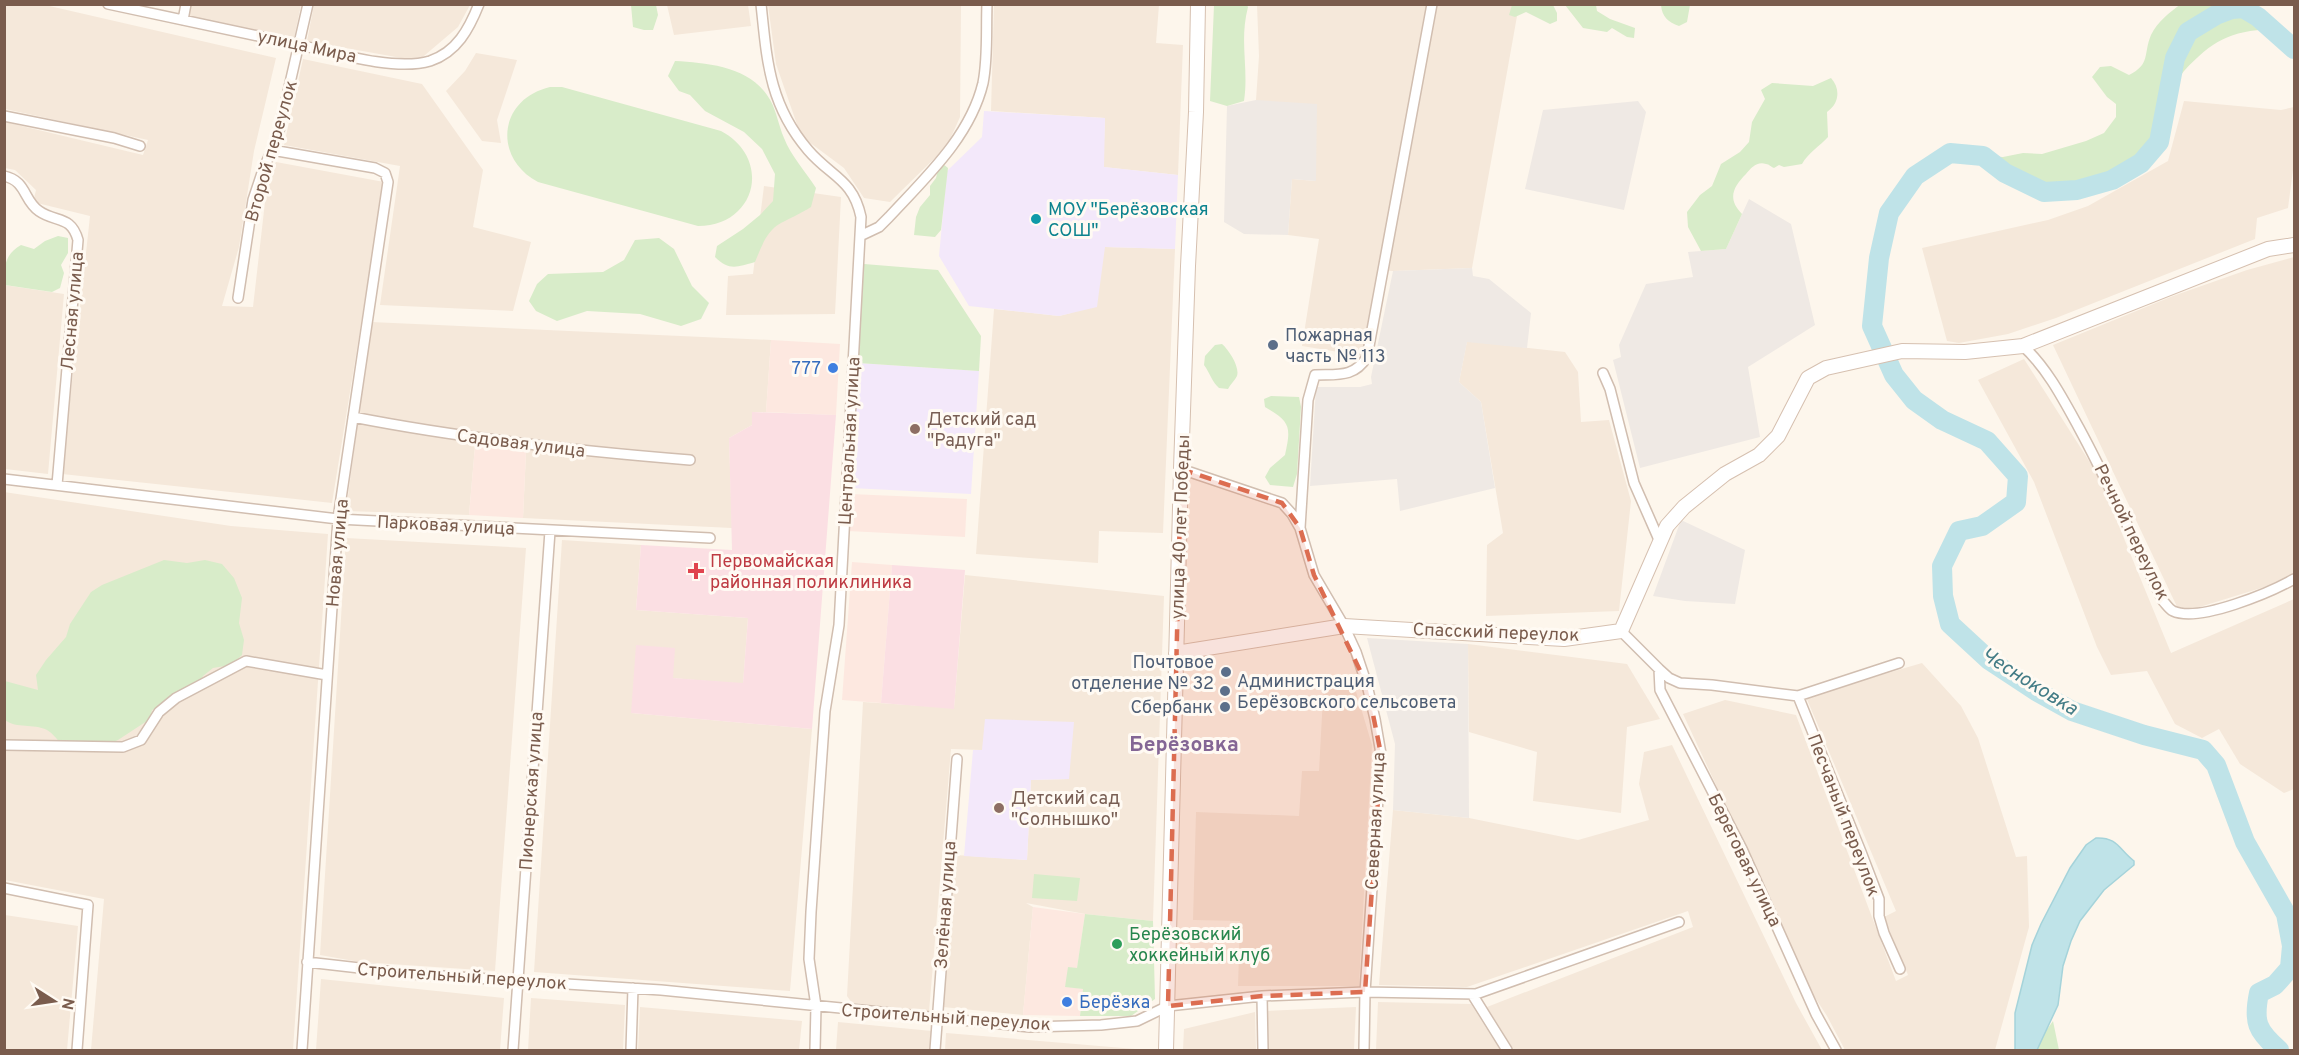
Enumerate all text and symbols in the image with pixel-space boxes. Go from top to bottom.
street label: улица Мира [255,26,358,69]
street label: Второй переулок [241,78,304,225]
place label: МОУ "Берёзовская СОШ" [1048,199,1209,243]
marker: МОУ "Берёзовская СОШ" [1029,212,1043,226]
street label: Лесная улица [57,251,90,372]
place label: Пожарная часть № 113 [1285,325,1386,369]
marker: Пожарная часть № 113 [1266,338,1280,352]
street label: Центральная улица [835,356,866,526]
place label: 777 [792,358,821,381]
marker: 777 [826,361,840,375]
place label: Детский сад "Радуга" [927,409,1036,453]
marker: Детский сад "Радуга" [908,422,922,436]
street label: Садовая улица [455,425,586,464]
street label: улица 40 лет Победы [1167,434,1196,620]
street label: Речной переулок [2088,461,2174,604]
street label: Новая улица [322,498,355,608]
street label: Парковая улица [377,511,515,542]
place label: Первомайская районная поликлиника [710,551,912,595]
marker: Первомайская районная поликлиника [687,562,705,580]
street label: Спасский переулок [1412,619,1580,648]
water label: Чесноковка [1976,643,2083,723]
place label: Почтовое отделение № 32 [1071,652,1214,696]
marker: Почтовое отделение № 32 [1219,665,1233,679]
place label: Администрация Берёзовского сельсовета [1237,671,1456,715]
marker: Администрация Берёзовского сельсовета [1218,684,1232,698]
place label: Сбербанк [1130,697,1213,720]
marker: Сбербанк [1218,700,1232,714]
street label: Пионерская улица [515,711,550,871]
street label: Песчаный переулок [1801,731,1884,900]
district label: Берёзовка [1129,732,1239,759]
street label: Северная улица [1361,752,1392,891]
place label: Детский сад "Солнышко" [1011,788,1120,832]
street label: Береговая улица [1701,790,1786,931]
marker: Детский сад "Солнышко" [992,801,1006,815]
street label: Зелёная улица [931,840,962,970]
place label: Берёзовский хоккейный клуб [1129,924,1270,968]
marker: Берёзовский хоккейный клуб [1110,937,1124,951]
street label: Строительный переулок [356,959,568,996]
north arrow [24,971,84,1031]
place label: Берёзка [1079,992,1150,1015]
marker: Берёзка [1060,995,1074,1009]
text: N [56,996,78,1011]
street label: Строительный переулок [840,1000,1052,1037]

